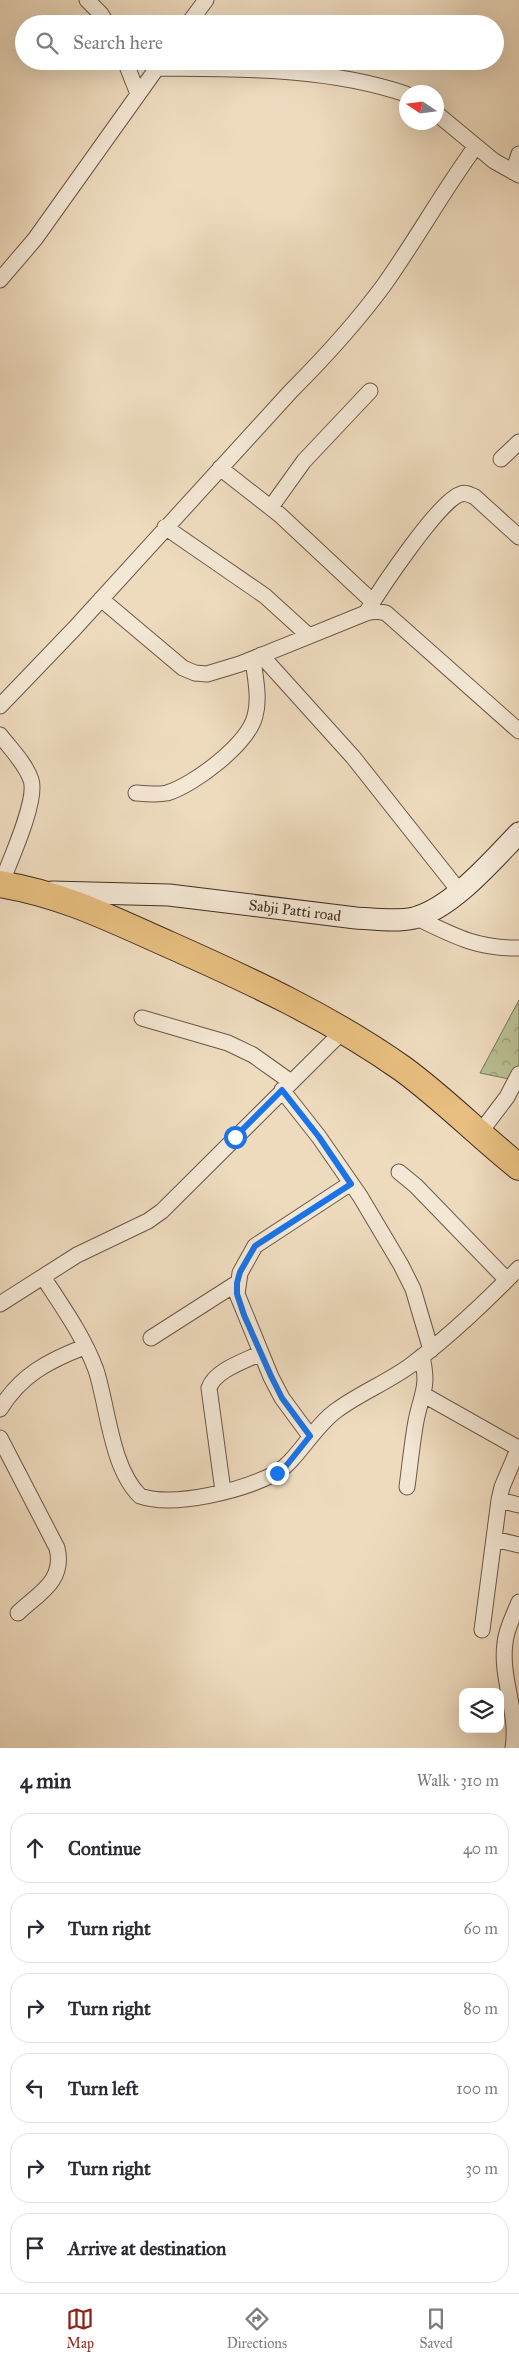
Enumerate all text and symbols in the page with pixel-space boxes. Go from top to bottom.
search box [15,15,504,70]
icon: search [33,29,61,57]
text: Search here [73,31,163,54]
north arrow [399,85,444,130]
street label: Sabji Patti road [248,896,343,925]
route start [224,1126,247,1149]
route end [266,1462,289,1485]
map controls [459,1688,504,1733]
button: layers [459,1688,504,1733]
text: 4 min [20,1768,71,1794]
text: Walk · 310 m [417,1771,499,1790]
icon: ahead [21,1834,49,1862]
text: Continue [68,1837,141,1860]
text: 40 m [463,1839,498,1858]
icon: right [21,1914,49,1942]
text: Turn right [68,1917,151,1940]
text: 60 m [464,1919,498,1938]
icon: right [21,1994,49,2022]
text: Turn right [68,1997,151,2020]
text: 80 m [463,1999,498,2018]
icon: left [21,2074,49,2102]
text: Turn left [68,2077,138,2100]
text: 100 m [456,2079,498,2098]
icon: right [21,2154,49,2182]
text: Turn right [68,2157,151,2180]
text: 30 m [465,2159,498,2178]
icon: arrive [21,2234,49,2262]
text: Arrive at destination [68,2237,226,2260]
tab: Map [66,2305,94,2352]
tab: Directions [227,2305,287,2352]
tab: Saved [420,2305,453,2352]

